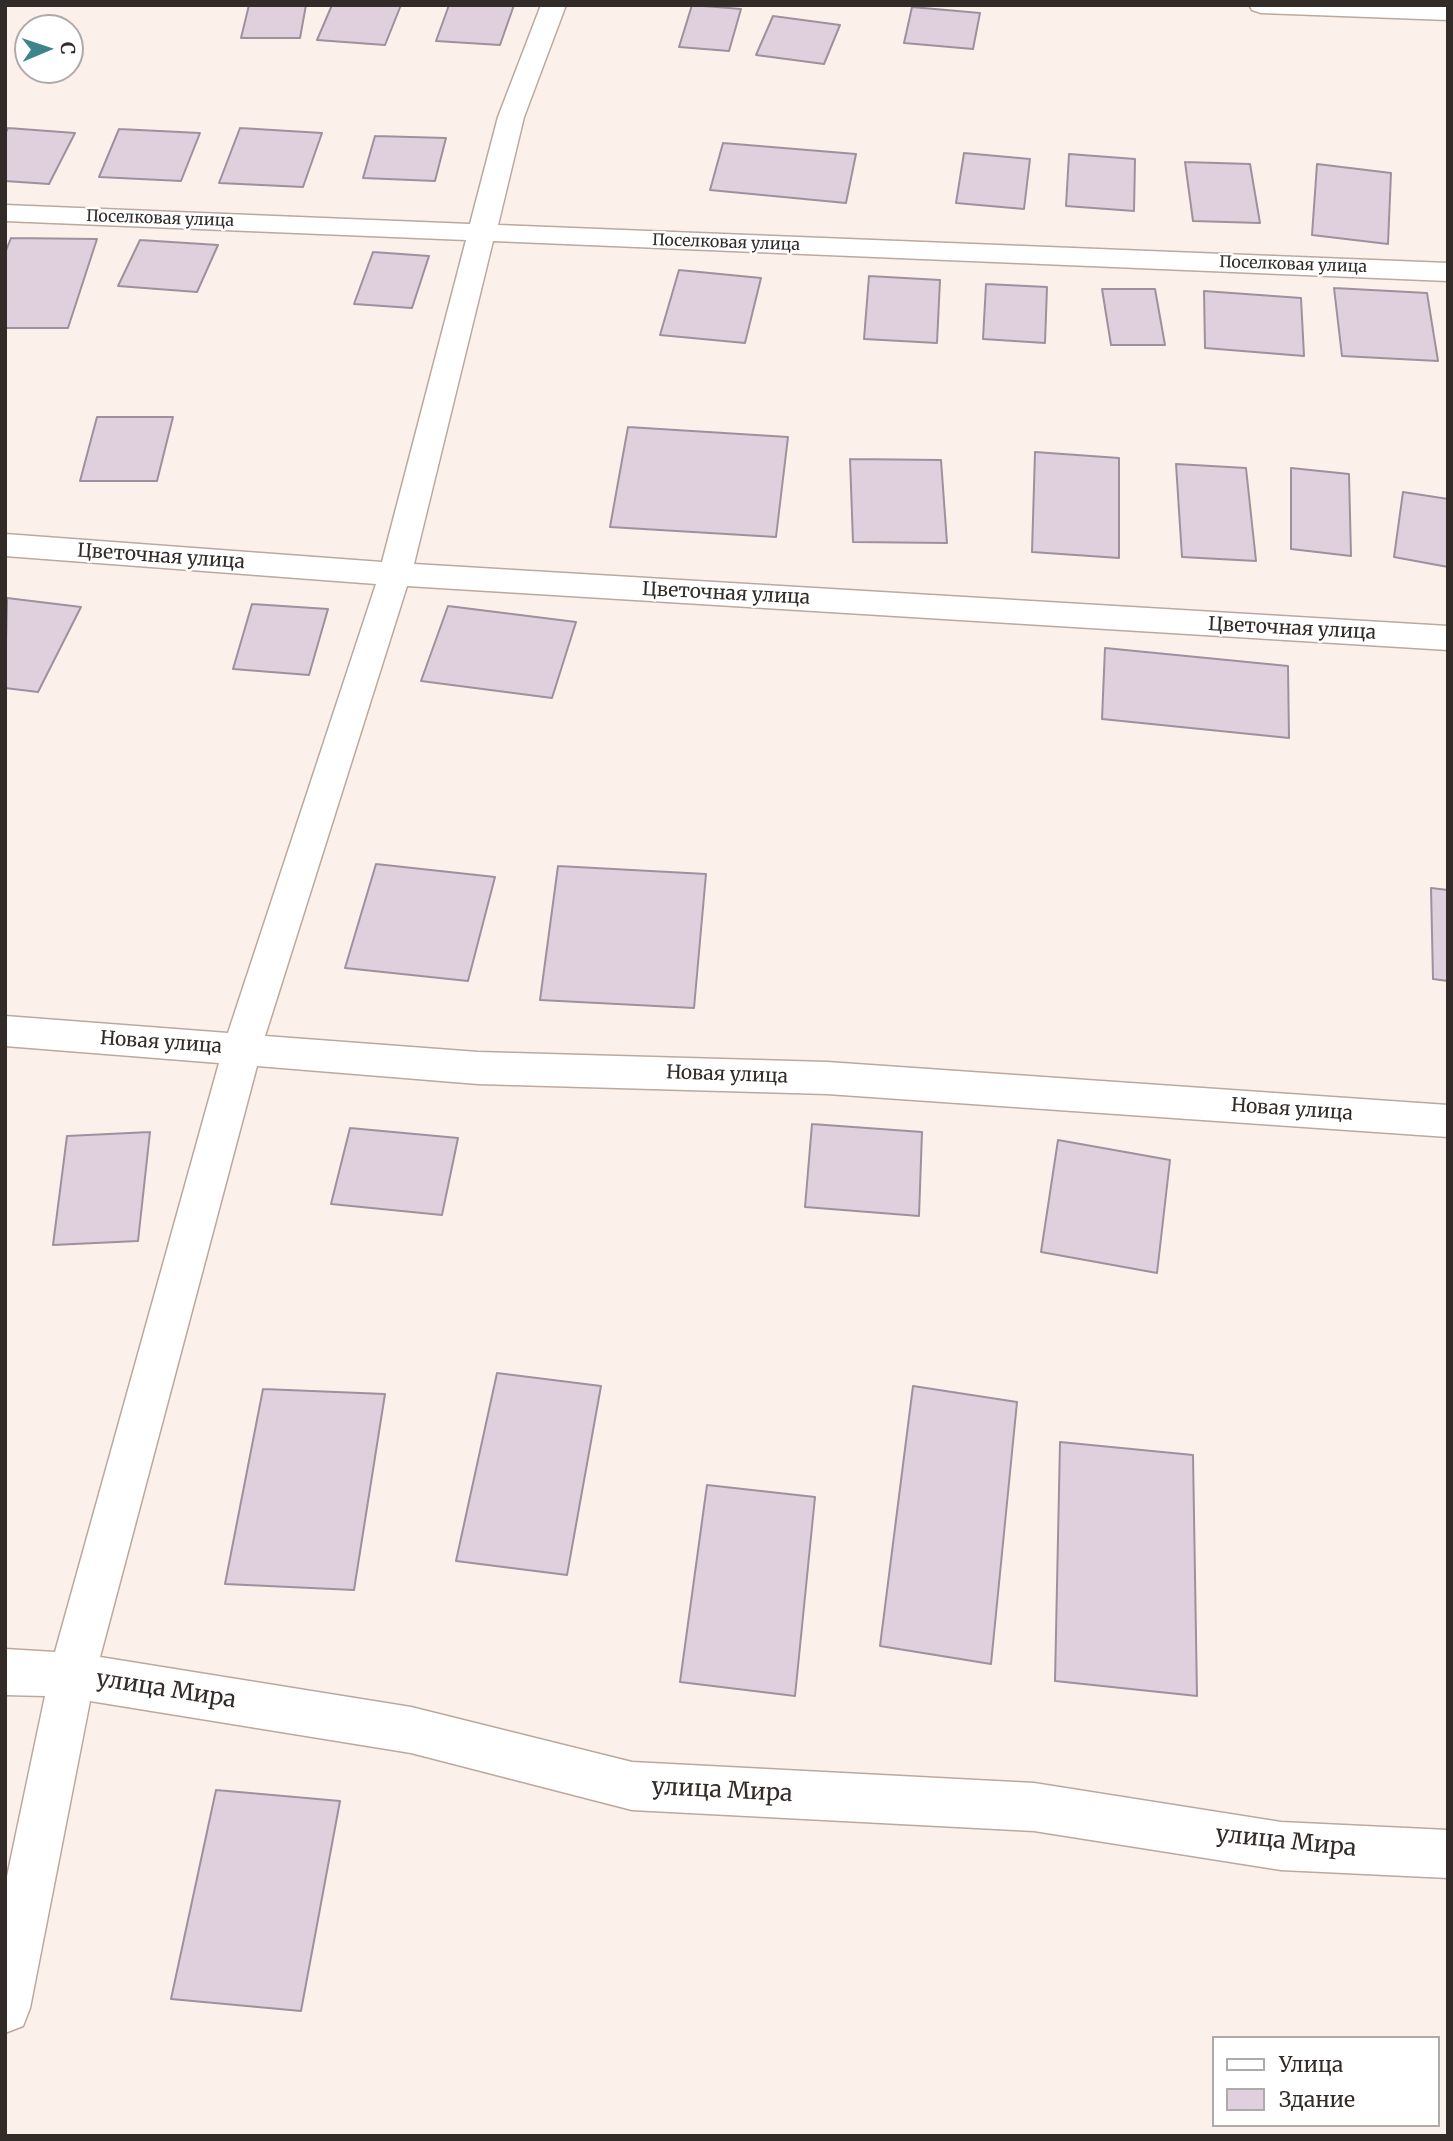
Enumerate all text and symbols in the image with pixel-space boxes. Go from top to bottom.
north arrow [14,14,84,84]
text: С [56,42,80,55]
street label: Поселковая улица [86,207,234,231]
street label: Поселковая улица [652,231,800,255]
street label: Поселковая улица [1219,253,1367,277]
street label: Цветочная улица [76,540,246,574]
street label: Цветочная улица [641,578,811,610]
street label: Цветочная улица [1207,613,1377,645]
street label: Новая улица [99,1027,223,1059]
street label: Новая улица [666,1061,788,1089]
street label: Новая улица [1230,1094,1354,1126]
street label: улица Мира [94,1665,238,1715]
street label: улица Мира [651,1774,793,1808]
street label: улица Мира [1214,1821,1358,1863]
legend [1212,2036,1439,2127]
text: Улица [1279,2051,1343,2078]
text: Здание [1279,2086,1355,2113]

